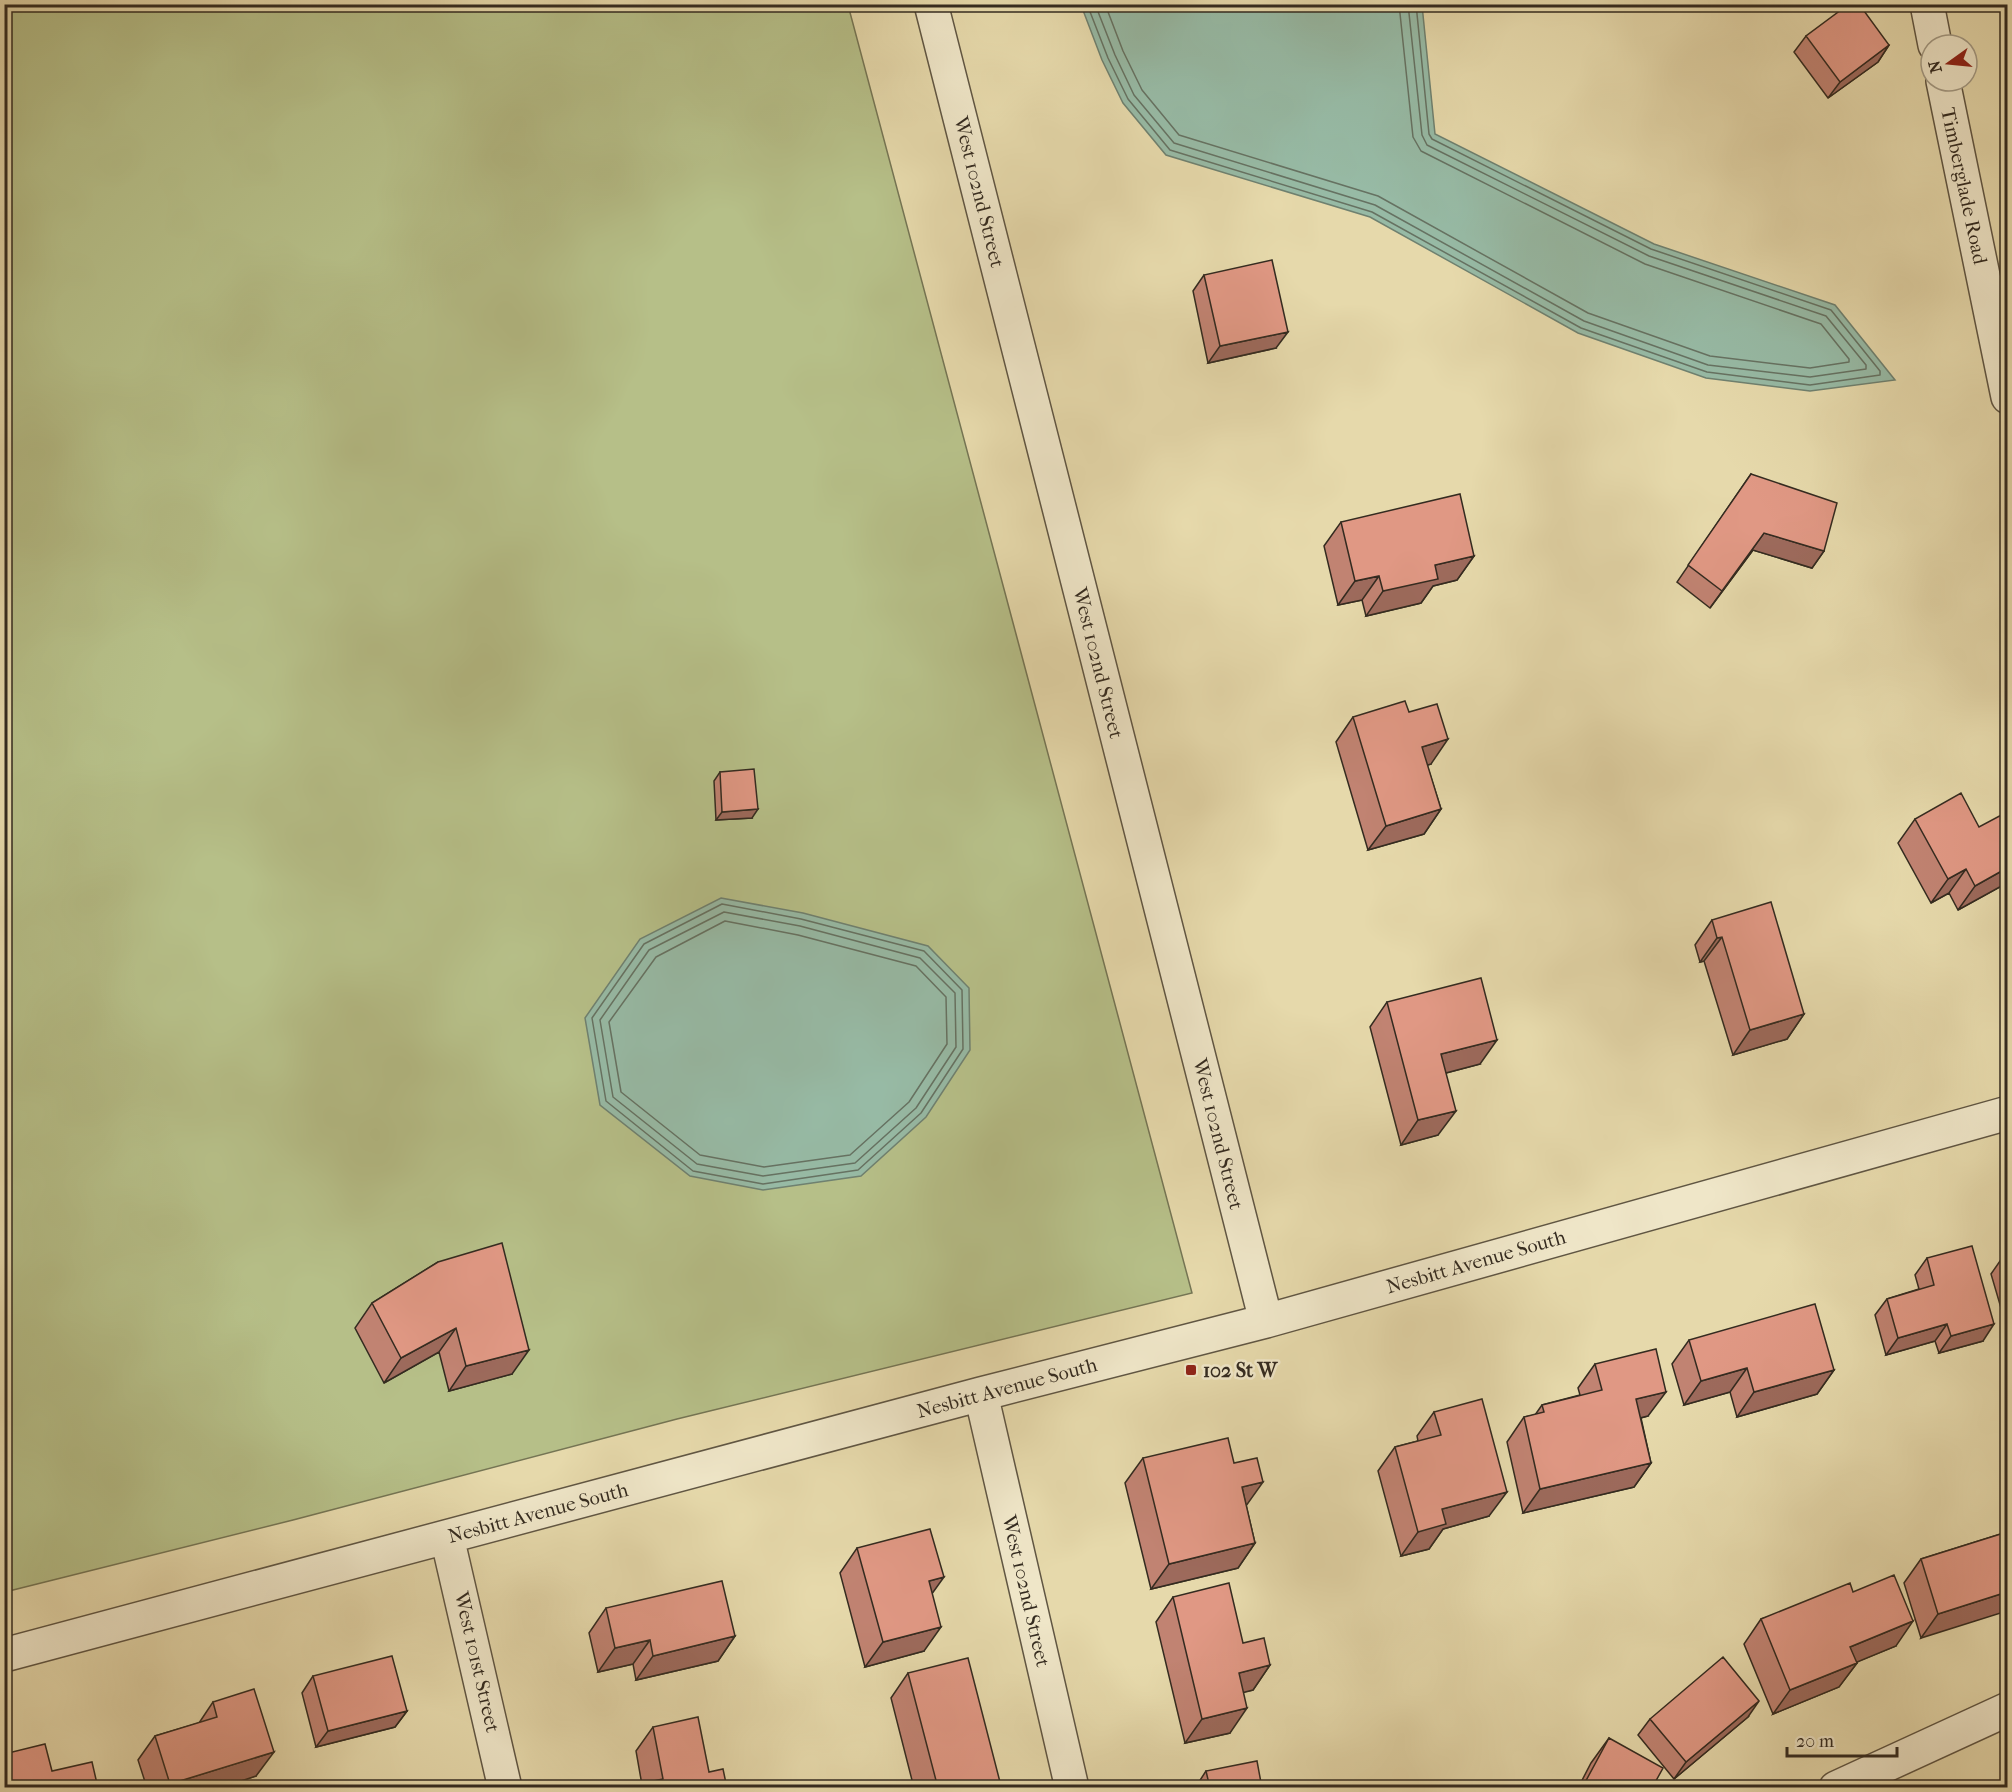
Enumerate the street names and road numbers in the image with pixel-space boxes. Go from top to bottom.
street label: Timberglade Road [1936,106,1992,267]
street label: West 102nd Street [949,113,1009,270]
street label: West 102nd Street [1068,584,1128,741]
street label: West 102nd Street [1188,1055,1248,1212]
street label: Nesbitt Avenue South [1384,1225,1569,1299]
street label: Nesbitt Avenue South [914,1353,1100,1423]
street label: Nesbitt Avenue South [445,1478,631,1548]
street label: West 102nd Street [997,1512,1055,1669]
street label: West 101st Street [449,1588,504,1735]

